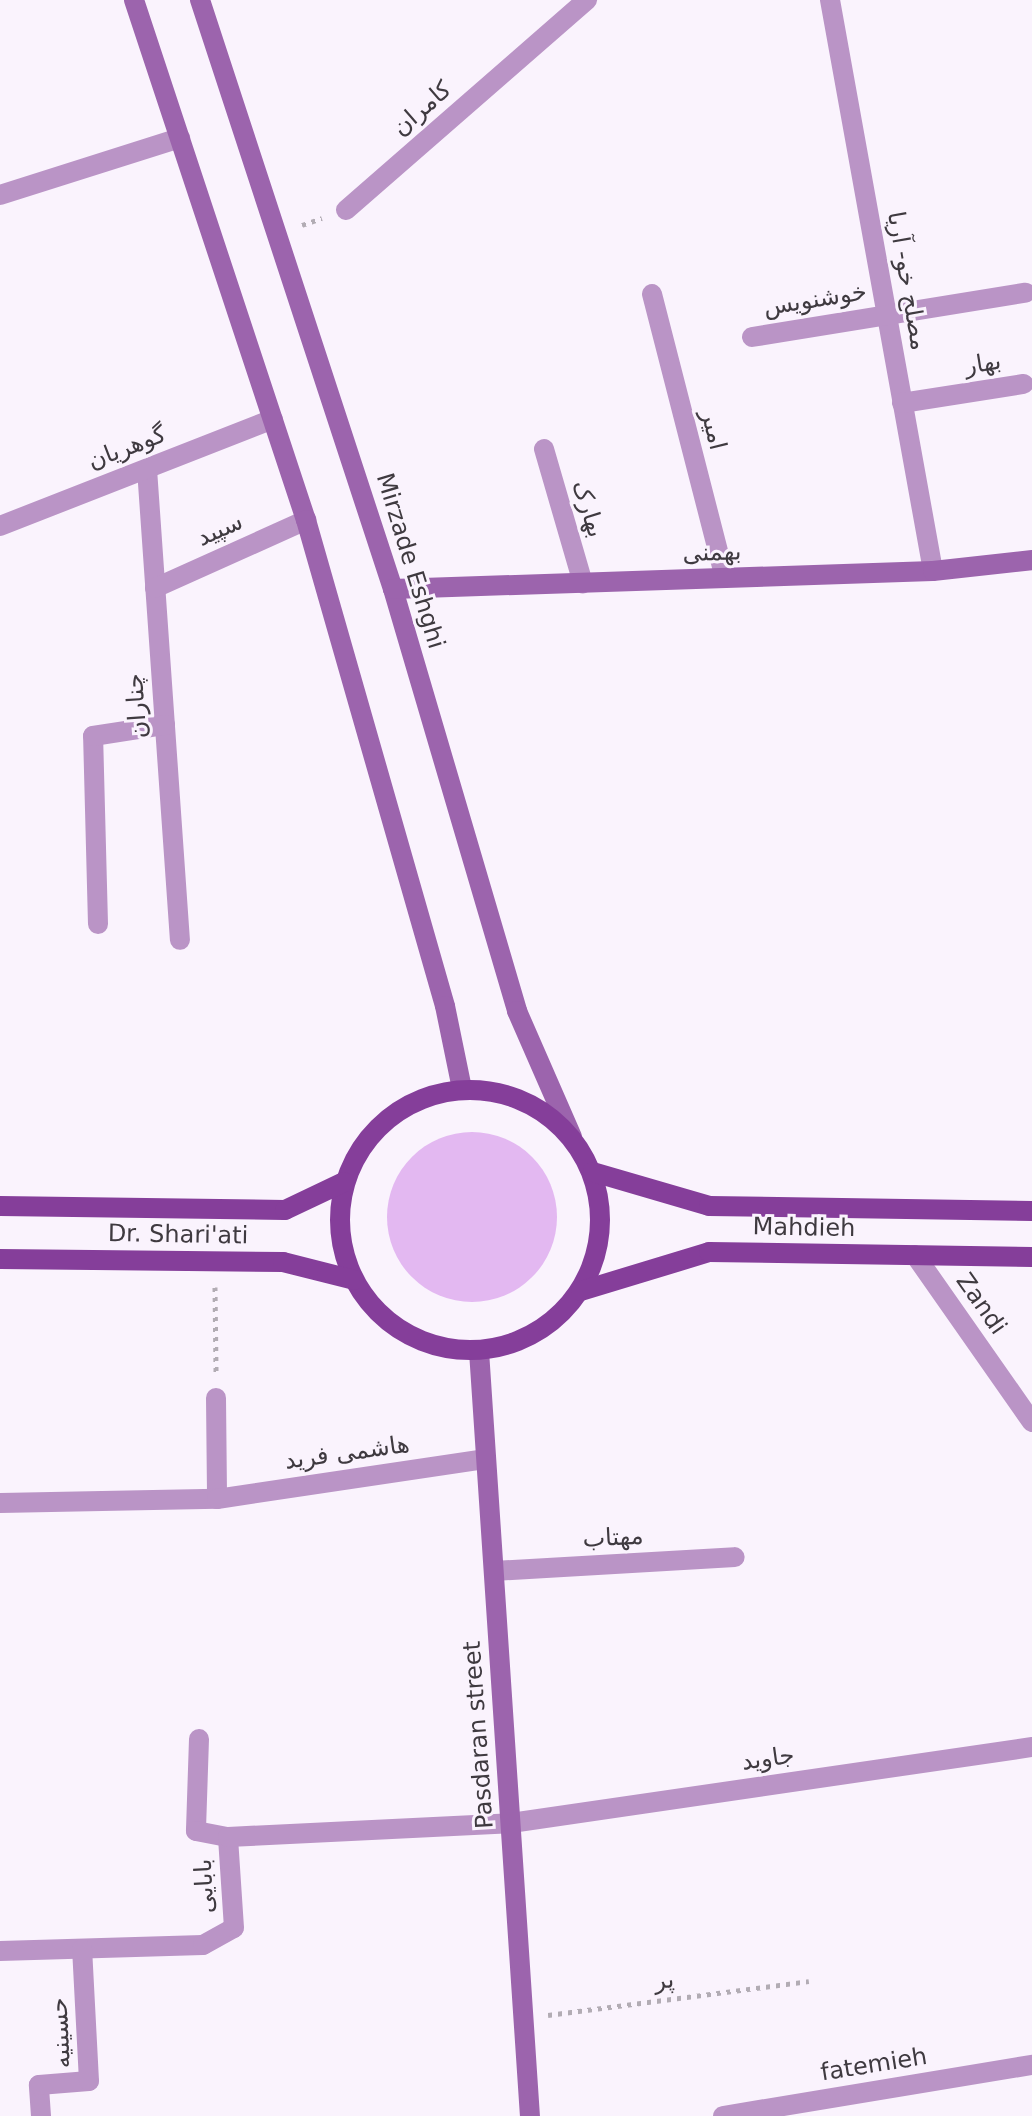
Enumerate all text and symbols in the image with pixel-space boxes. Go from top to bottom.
street label: کامران [386,75,458,143]
street label: مصلح خو- آریا [881,209,933,353]
street label: خوشنویس [761,278,869,322]
street label: بهار [963,347,1003,381]
street label: امیر [694,407,732,453]
street label: گوهریان [84,420,170,476]
street label: Mirzade Eshghi [370,470,450,652]
street label: بهارک [566,477,610,541]
street label: سپید [193,507,247,553]
street label: بهمنی [682,538,742,568]
street label: چناران [120,672,154,740]
street label: Mahdieh [753,1213,855,1243]
street label: Dr. Shari'ati [108,1219,248,1251]
street label: Zandi [950,1268,1012,1340]
street label: هاشمی فرید [283,1430,411,1476]
street label: مهتاب [582,1522,644,1554]
street label: Pasdaran street [458,1640,500,1830]
street label: جاوید [740,1741,796,1777]
street label: بابایی [189,1858,221,1914]
street label: پر [652,1965,676,1997]
street label: حسینیه [45,1997,77,2069]
street label: fatemieh [819,2042,929,2088]

